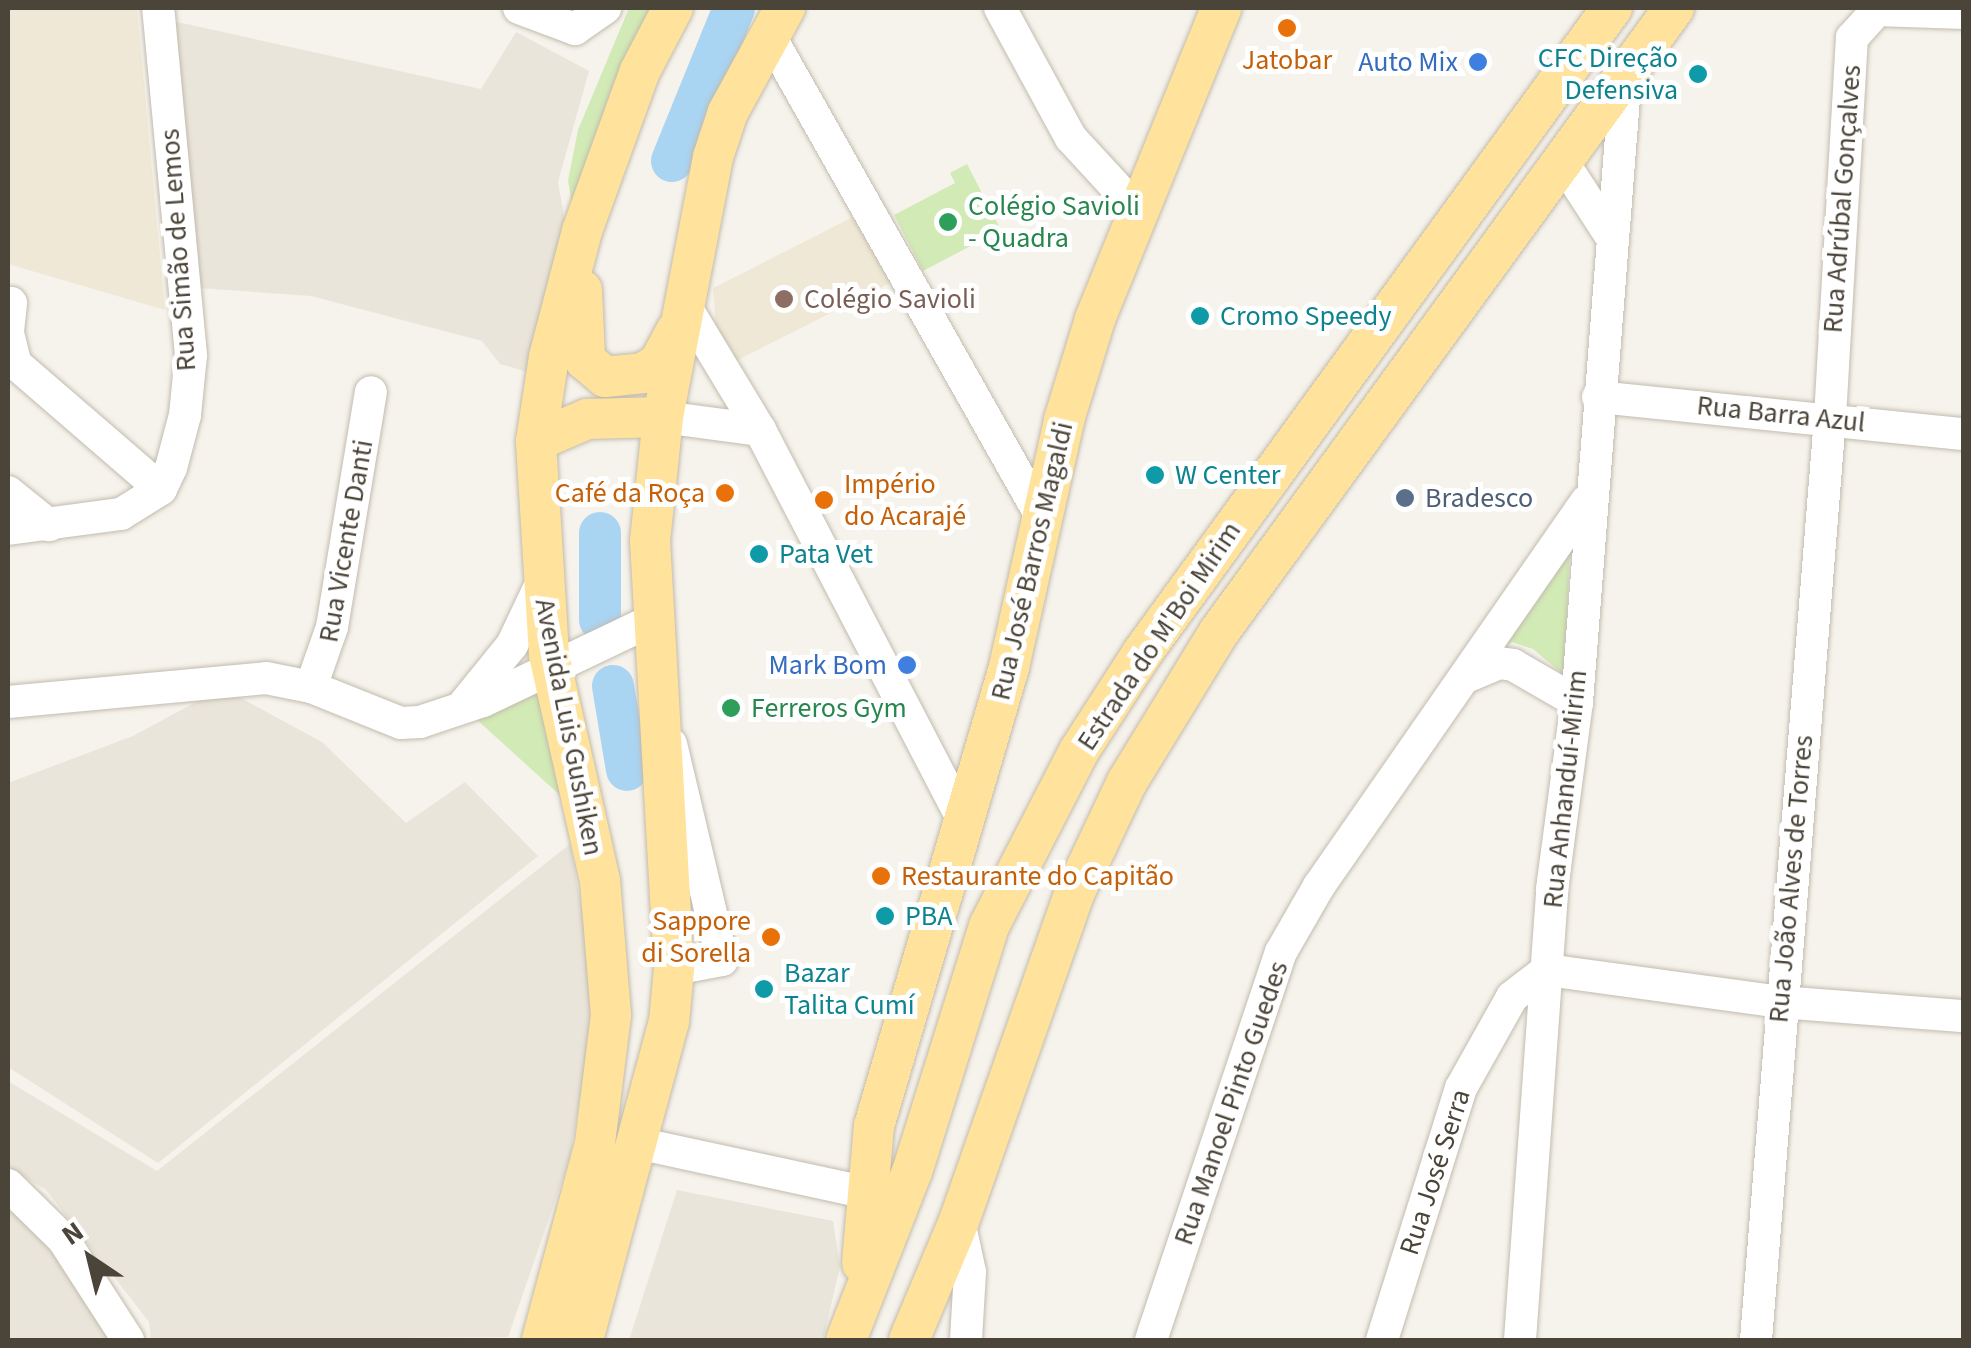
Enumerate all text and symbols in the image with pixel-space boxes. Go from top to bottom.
marker: Jatobar [1276,17,1298,39]
place label: CFC Direção Defensiva [1538,41,1678,107]
place label: Jatobar [1242,43,1332,77]
place label: Auto Mix [1358,45,1458,79]
marker: Auto Mix [1467,51,1489,73]
marker: CFC Direção Defensiva [1687,63,1709,85]
street label: Rua Adrúbal Gonçalves [1816,64,1868,334]
street label: Rua Simão de Lemos [153,128,203,372]
place label: Colégio Savioli - Quadra [968,189,1140,255]
marker: Colégio Savioli - Quadra [937,211,959,233]
place label: Colégio Savioli [804,282,976,316]
marker: Colégio Savioli [773,288,795,310]
place label: Cromo Speedy [1220,299,1391,333]
marker: Cromo Speedy [1189,305,1211,327]
street label: Rua Barra Azul [1695,388,1867,440]
street label: Rua José Barros Magaldi [984,419,1080,703]
street label: Rua Vicente Danti [312,437,380,645]
place label: W Center [1175,458,1280,492]
marker: W Center [1144,464,1166,486]
place label: Império do Acarajé [844,467,966,533]
place label: Café da Roça [555,476,705,510]
place label: Bradesco [1425,481,1533,515]
marker: Café da Roça [714,482,736,504]
marker: Bradesco [1394,487,1416,509]
marker: Império do Acarajé [813,489,835,511]
street label: Estrada do M'Boi Mirim [1070,515,1248,757]
place label: Pata Vet [779,537,873,571]
marker: Pata Vet [748,543,770,565]
street label: Avenida Luis Gushiken [528,596,610,858]
place label: Mark Bom [769,648,887,682]
marker: Mark Bom [896,654,918,676]
street label: Rua Anhanduí-Mirim [1536,668,1594,910]
place label: Ferreros Gym [751,691,907,725]
marker: Ferreros Gym [720,697,742,719]
street label: Rua João Alves de Torres [1762,734,1820,1024]
place label: Restaurante do Capitão [901,859,1174,893]
marker: Restaurante do Capitão [870,865,892,887]
place label: PBA [905,899,953,933]
place label: Sappore di Sorella [641,904,751,970]
marker: PBA [874,905,896,927]
marker: Sappore di Sorella [760,926,782,948]
place label: Bazar Talita Cumí [784,956,915,1022]
street label: Rua Manoel Pinto Guedes [1167,957,1295,1249]
marker: Bazar Talita Cumí [753,978,775,1000]
street label: Rua José Serra [1392,1085,1478,1259]
north arrow [40,1208,140,1308]
text: N [54,1212,92,1255]

